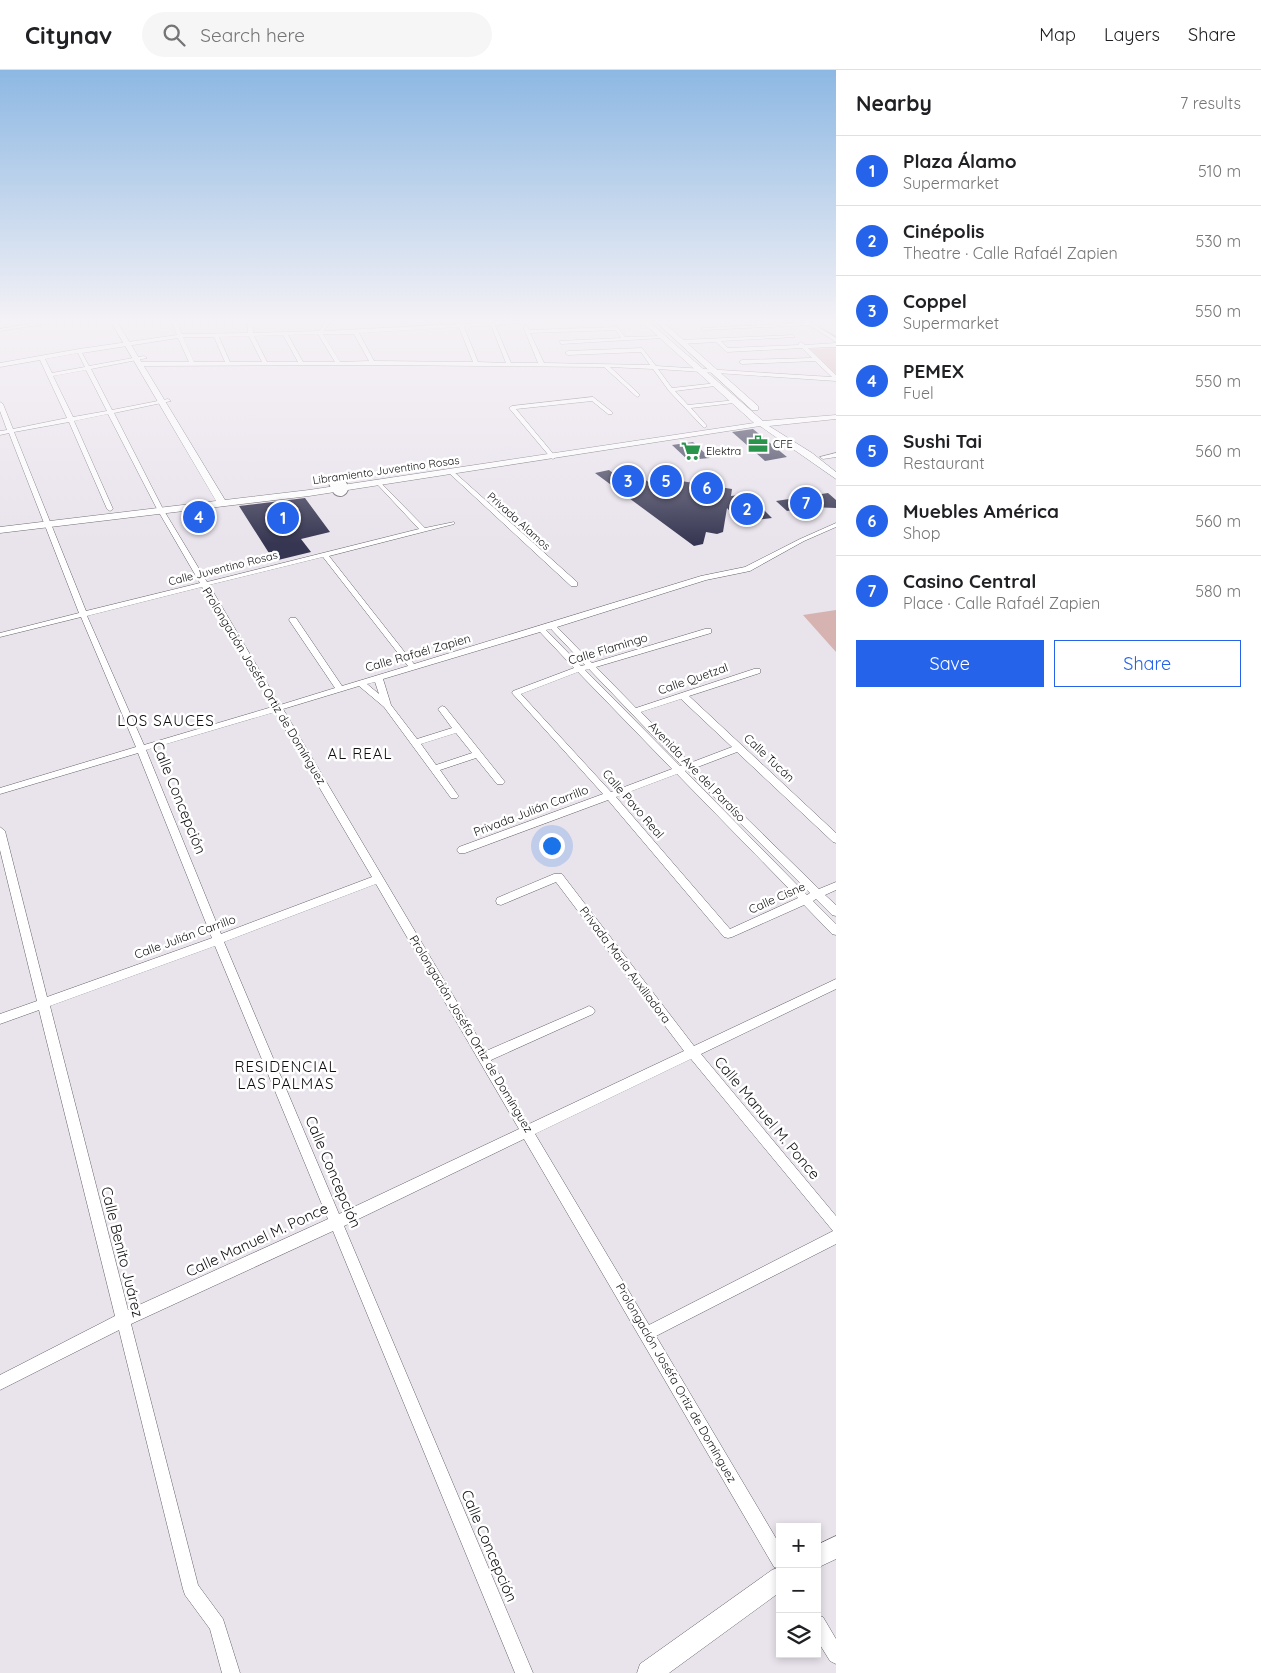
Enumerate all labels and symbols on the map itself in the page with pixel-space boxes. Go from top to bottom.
office icon: CFE [747,433,769,455]
place label: CFE [773,437,793,451]
supermarket icon: Elektra [680,440,702,462]
place label: Elektra [706,444,741,458]
street label: Libramiento Juventino Rosas [312,453,460,487]
pin: 3 [612,462,644,500]
pin: 5 [650,462,682,500]
pin: 6 [691,469,723,507]
pin: 7 [790,484,822,522]
street label: Privada Alamos [485,489,553,553]
pin: 2 [731,490,763,528]
pin: 4 [183,498,215,536]
pin: 1 [267,499,299,537]
street label: Calle Juventino Rosas [167,548,279,588]
street label: Prolongación Joséfa Ortiz de Domínguez [199,584,330,787]
street label: Calle Flamingo [566,629,649,668]
street label: Calle Rafaél Zapien [363,630,472,675]
street label: Calle Quetzal [656,659,730,698]
district label: LOS SAUCES [117,711,215,730]
street label: Avenida Ave del Paraíso [646,719,749,825]
street label: Calle Tucán [741,730,798,785]
street label: Calle Concepción [148,739,211,857]
district label: AL REAL [327,744,393,763]
street label: Calle Pavo Real [599,766,667,841]
street label: Privada Julián Carrillo [471,782,590,839]
your location [539,833,565,859]
street label: Calle Cisne [746,878,808,917]
street label: Privada María Auxiliadora [577,903,674,1026]
street label: Calle Julián Carrillo [132,911,237,962]
street label: Prolongación Joséfa Ortiz de Domínguez [406,932,537,1135]
street label: Calle Manuel M. Ponce [710,1052,824,1183]
district label: RESIDENCIAL LAS PALMAS [234,1057,338,1093]
street label: Calle Concepción [301,1113,366,1231]
street label: Calle Benito Juárez [97,1185,148,1319]
street label: Calle Manuel M. Ponce [183,1198,331,1281]
street label: Prolongación Joséfa Ortiz de Domínguez [613,1280,740,1485]
street label: Calle Concepción [457,1487,522,1605]

